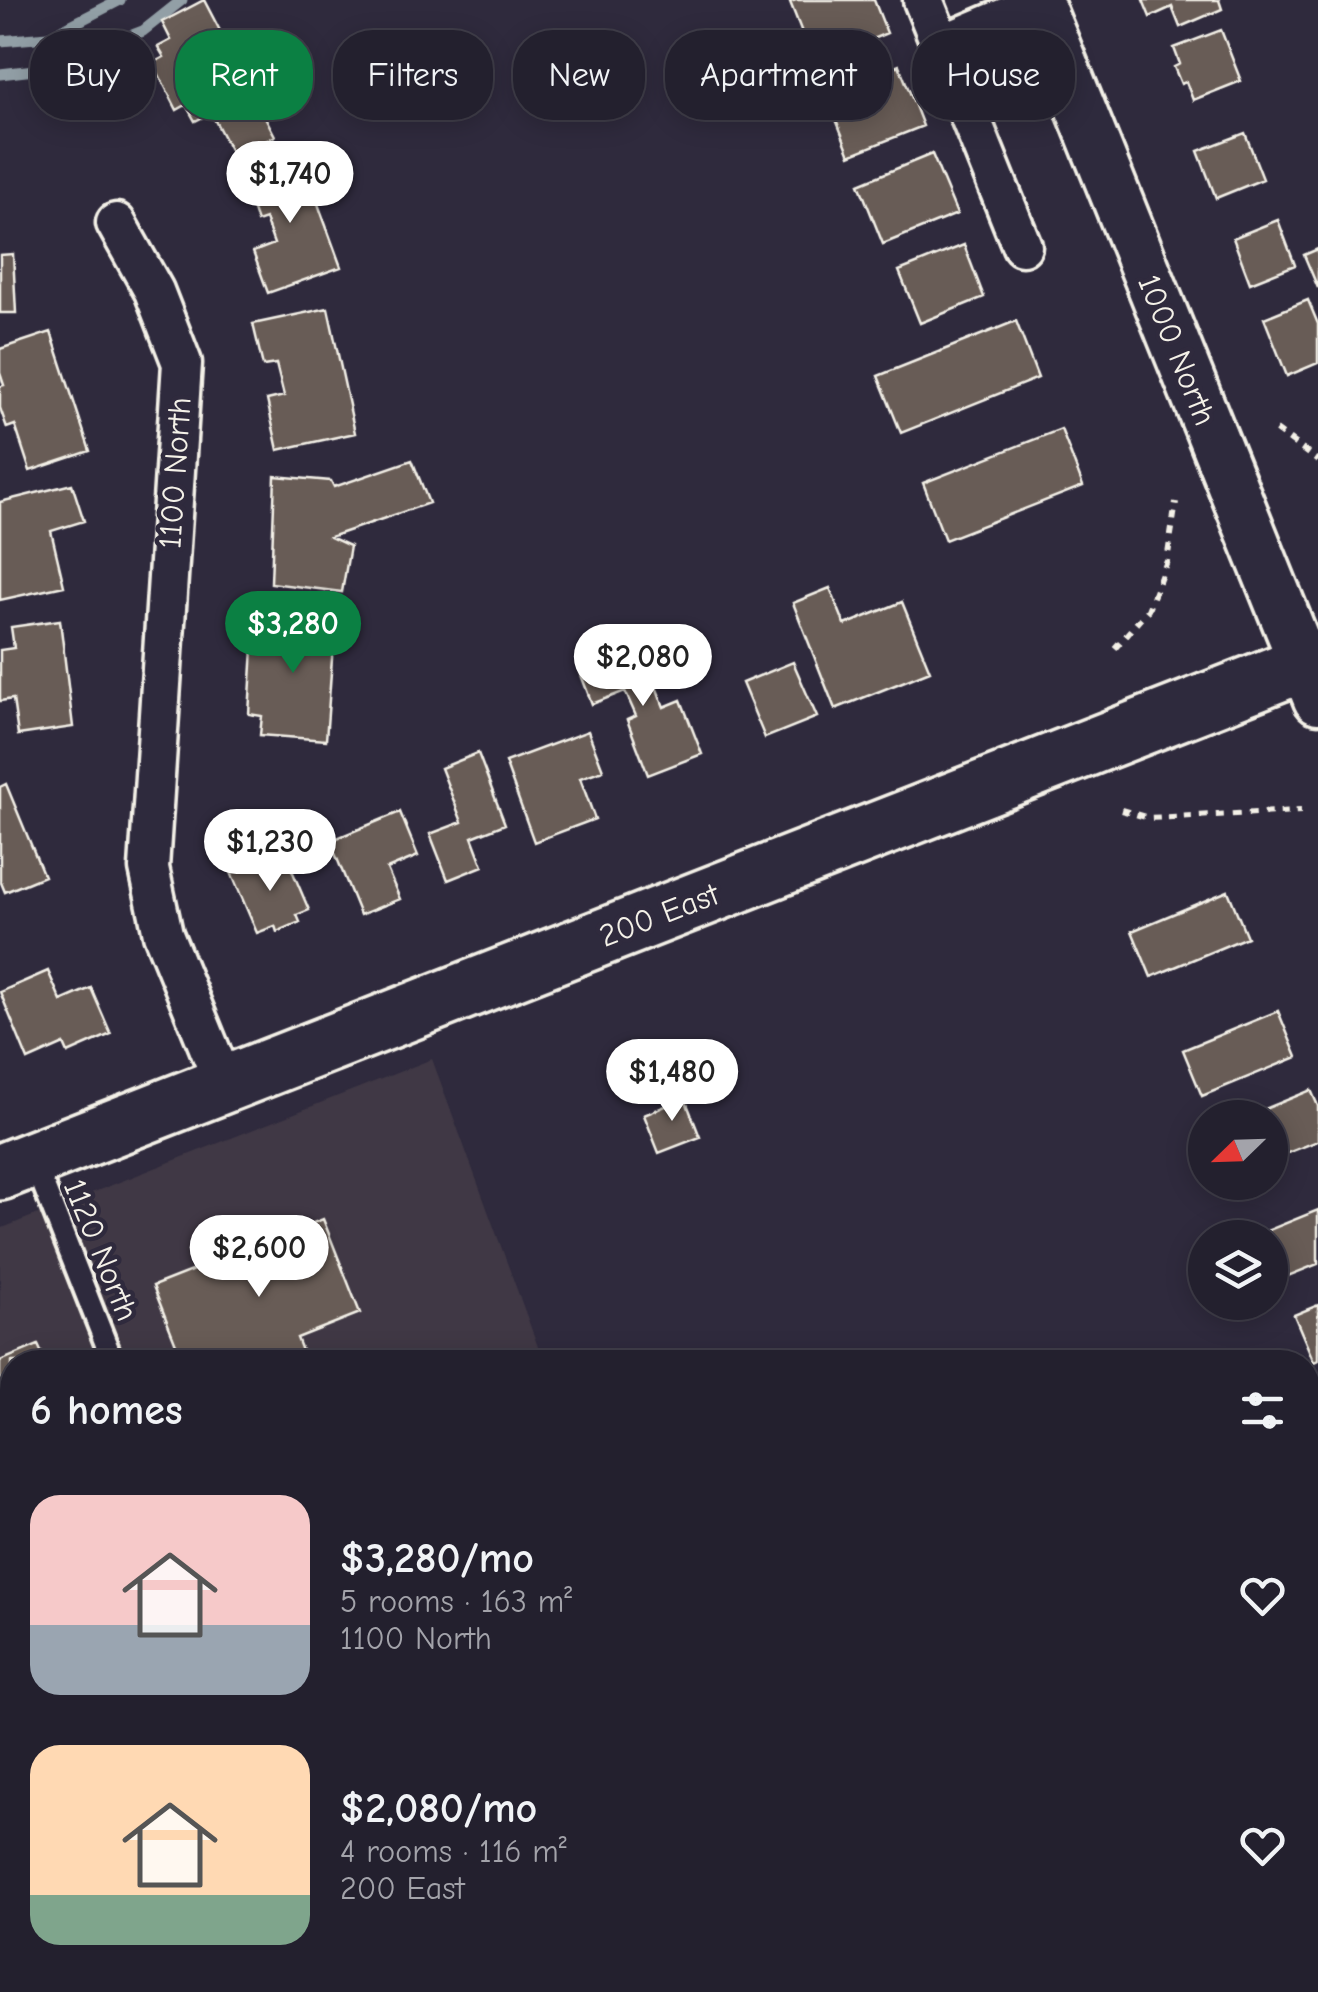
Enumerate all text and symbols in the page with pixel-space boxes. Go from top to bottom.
chip: Buy [30,30,155,120]
chip: Rent [175,30,313,120]
chip: Filters [333,30,493,120]
chip: New [513,30,645,120]
chip: Apartment [665,30,892,120]
chip: House [912,30,1075,120]
pin: $1,740 [209,141,371,226]
text: $1,740 [248,155,332,192]
street label: 1000 North [1130,269,1224,431]
street label: 1100 North [151,396,199,550]
pin: $3,280 [212,591,374,676]
text: $3,280 [247,605,339,642]
pin: $2,080 [562,624,724,709]
text: $2,080 [596,638,690,675]
pin: $1,230 [189,809,351,894]
text: $1,230 [226,823,314,860]
street label: 200 East [594,875,725,955]
pin: $1,480 [591,1039,753,1124]
text: $1,480 [628,1053,716,1090]
north arrow [1188,1100,1288,1200]
map controls [1188,1100,1288,1320]
street label: 1120 North [56,1174,146,1326]
pin: $2,600 [178,1215,340,1300]
button: layers [1188,1220,1288,1320]
text: $2,600 [212,1229,306,1266]
icon: filters [1235,1383,1290,1438]
text: 6 homes [30,1386,183,1435]
text: $3,280/mo [340,1534,534,1583]
icon: home [110,1535,230,1655]
icon: heart [1235,1568,1290,1623]
text: 5 rooms · 163 m² [340,1583,572,1620]
text: 1100 North [340,1620,492,1657]
text: $2,080/mo [340,1784,537,1833]
icon: home [110,1785,230,1905]
icon: heart [1235,1818,1290,1873]
text: 4 rooms · 116 m² [340,1833,567,1870]
text: 200 East [340,1870,465,1907]

